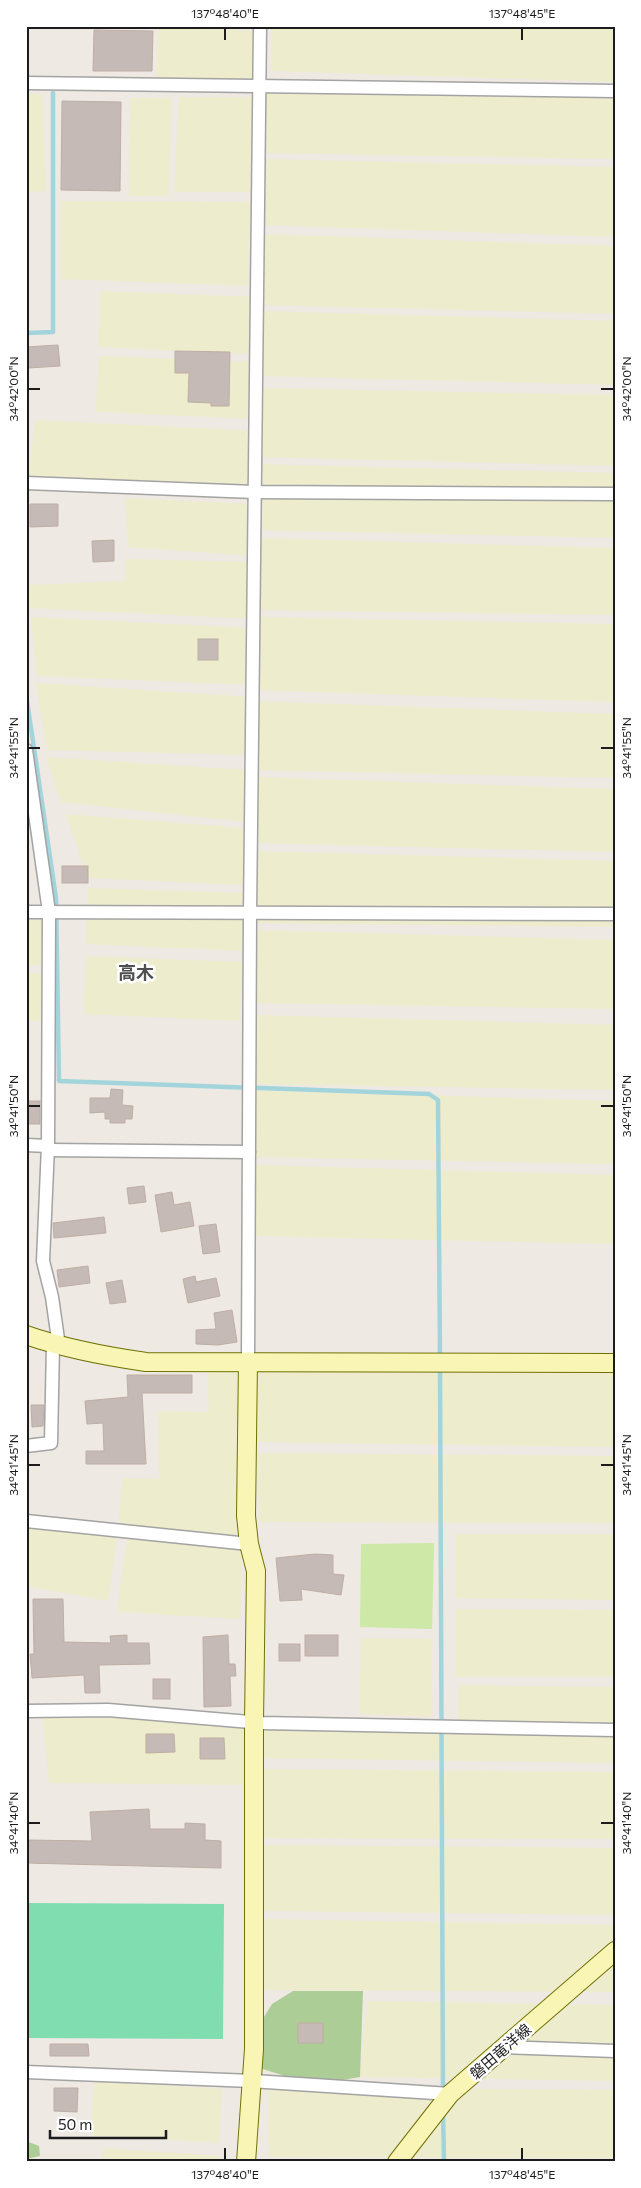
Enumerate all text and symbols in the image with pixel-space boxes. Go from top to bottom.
text: 137°48'40"E [191,6,259,20]
text: 137°48'45"E [489,6,555,20]
text: 34°42'00"N [6,357,20,421]
text: 34°42'00"N [619,357,633,421]
text: 34°41'55"N [6,717,20,779]
text: 34°41'55"N [619,717,633,779]
district label: 高木 [118,961,154,983]
text: 34°41'50"N [6,1075,20,1137]
text: 34°41'50"N [619,1075,633,1137]
text: 34°41'45"N [6,1434,20,1496]
text: 34°41'45"N [619,1434,633,1496]
text: 34°41'40"N [6,1792,20,1854]
text: 34°41'40"N [619,1792,633,1854]
street label: 磐田竜洋線 [466,2020,534,2082]
scale bar [50,2108,166,2140]
text: 50 m [58,2115,92,2133]
text: 137°48'40"E [191,2167,259,2181]
text: 137°48'45"E [489,2167,555,2181]

